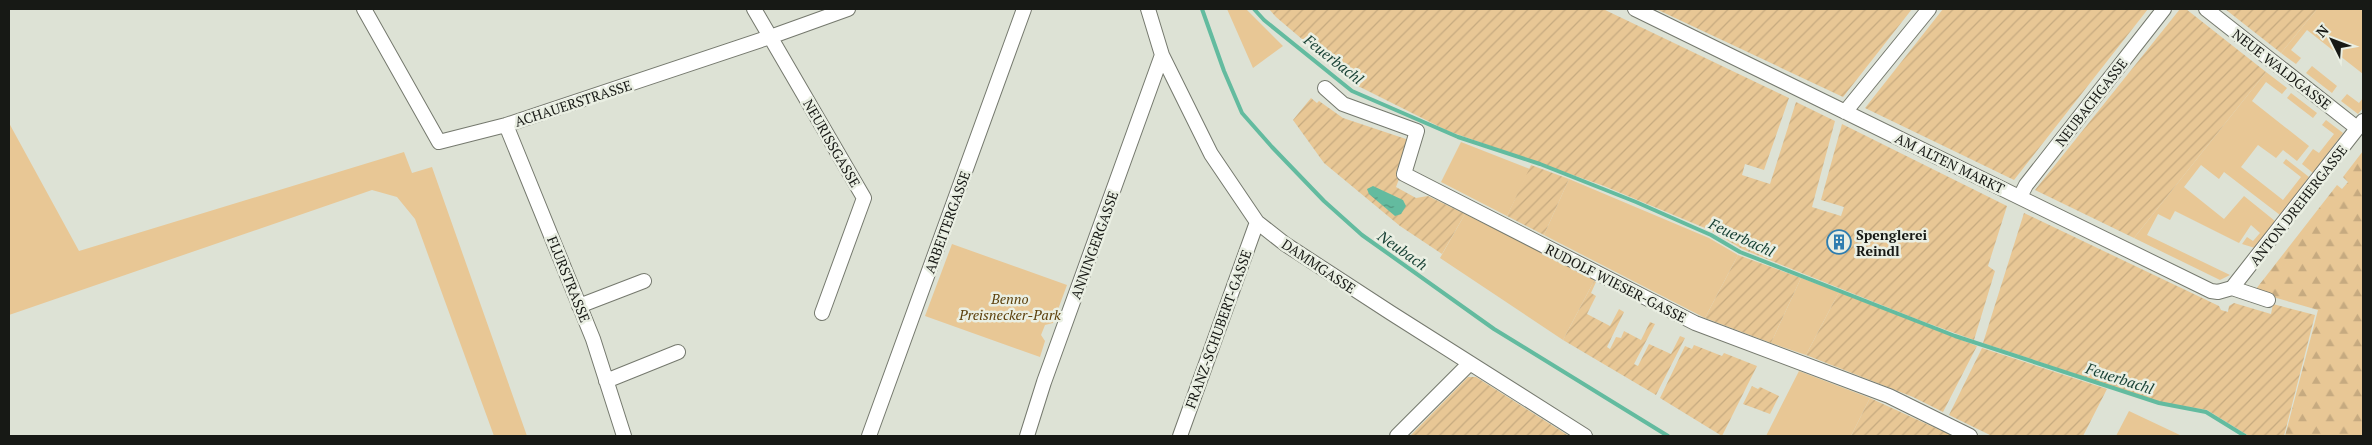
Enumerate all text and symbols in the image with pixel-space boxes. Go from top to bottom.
north arrow [2307,15,2357,65]
street label: NEUE WALDGASSE [2229,25,2335,113]
water label: Feuerbachl [1299,29,1368,89]
street label: NEUBACHGASSE [2051,54,2131,150]
street label: ACHAUERSTRASSE [512,75,634,131]
street label: NEURISSGASSE [799,95,865,191]
street label: AM ALTEN MARKT [1892,128,2008,198]
street label: ANTON DREHERGASSE [2245,141,2351,269]
street label: ARBEITERGASSE [920,168,974,276]
street label: ANNINGERGASSE [1066,188,1122,302]
water label: Feuerbachl [1705,213,1779,261]
water label: Neubach [1373,225,1432,274]
place label: Spenglerei Reindl [1856,225,1927,260]
building icon: Spenglerei Reindl [1826,229,1852,255]
street label: FLURSTRASSE [543,233,595,325]
street label: DAMMGASSE [1278,234,1360,298]
street label: RUDOLF WIESER-GASSE [1542,239,1690,327]
street label: FRANZ-SCHUBERT-GASSE [1180,247,1256,411]
park label: Benno Preisnecker-Park [958,289,1061,324]
water label: Feuerbachl [2083,357,2157,399]

